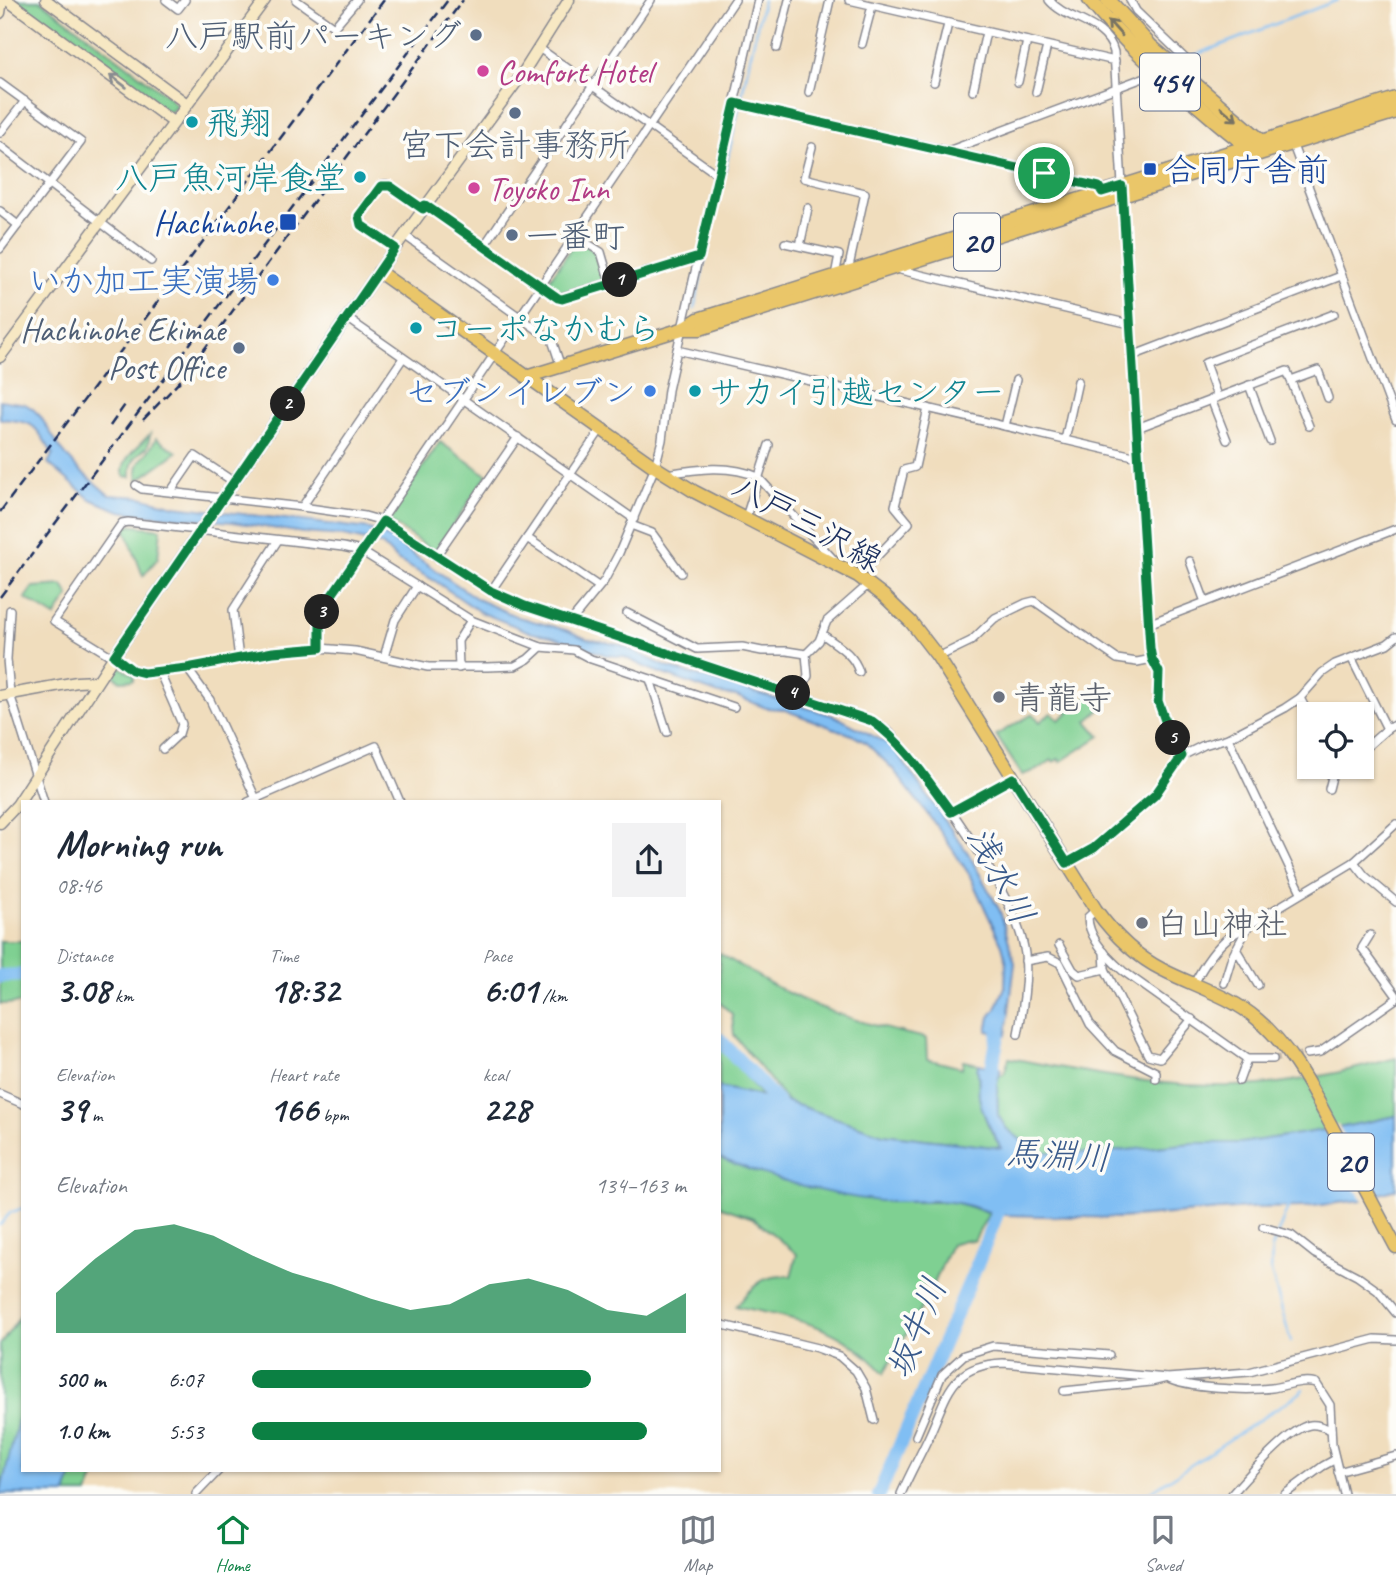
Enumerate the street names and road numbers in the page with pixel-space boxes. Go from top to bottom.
road number: 454 [1140,54,1200,110]
road number: 20 [954,214,1000,270]
street label: 八戸三沢線 [725,465,890,581]
road number: 20 [1328,1134,1374,1190]

